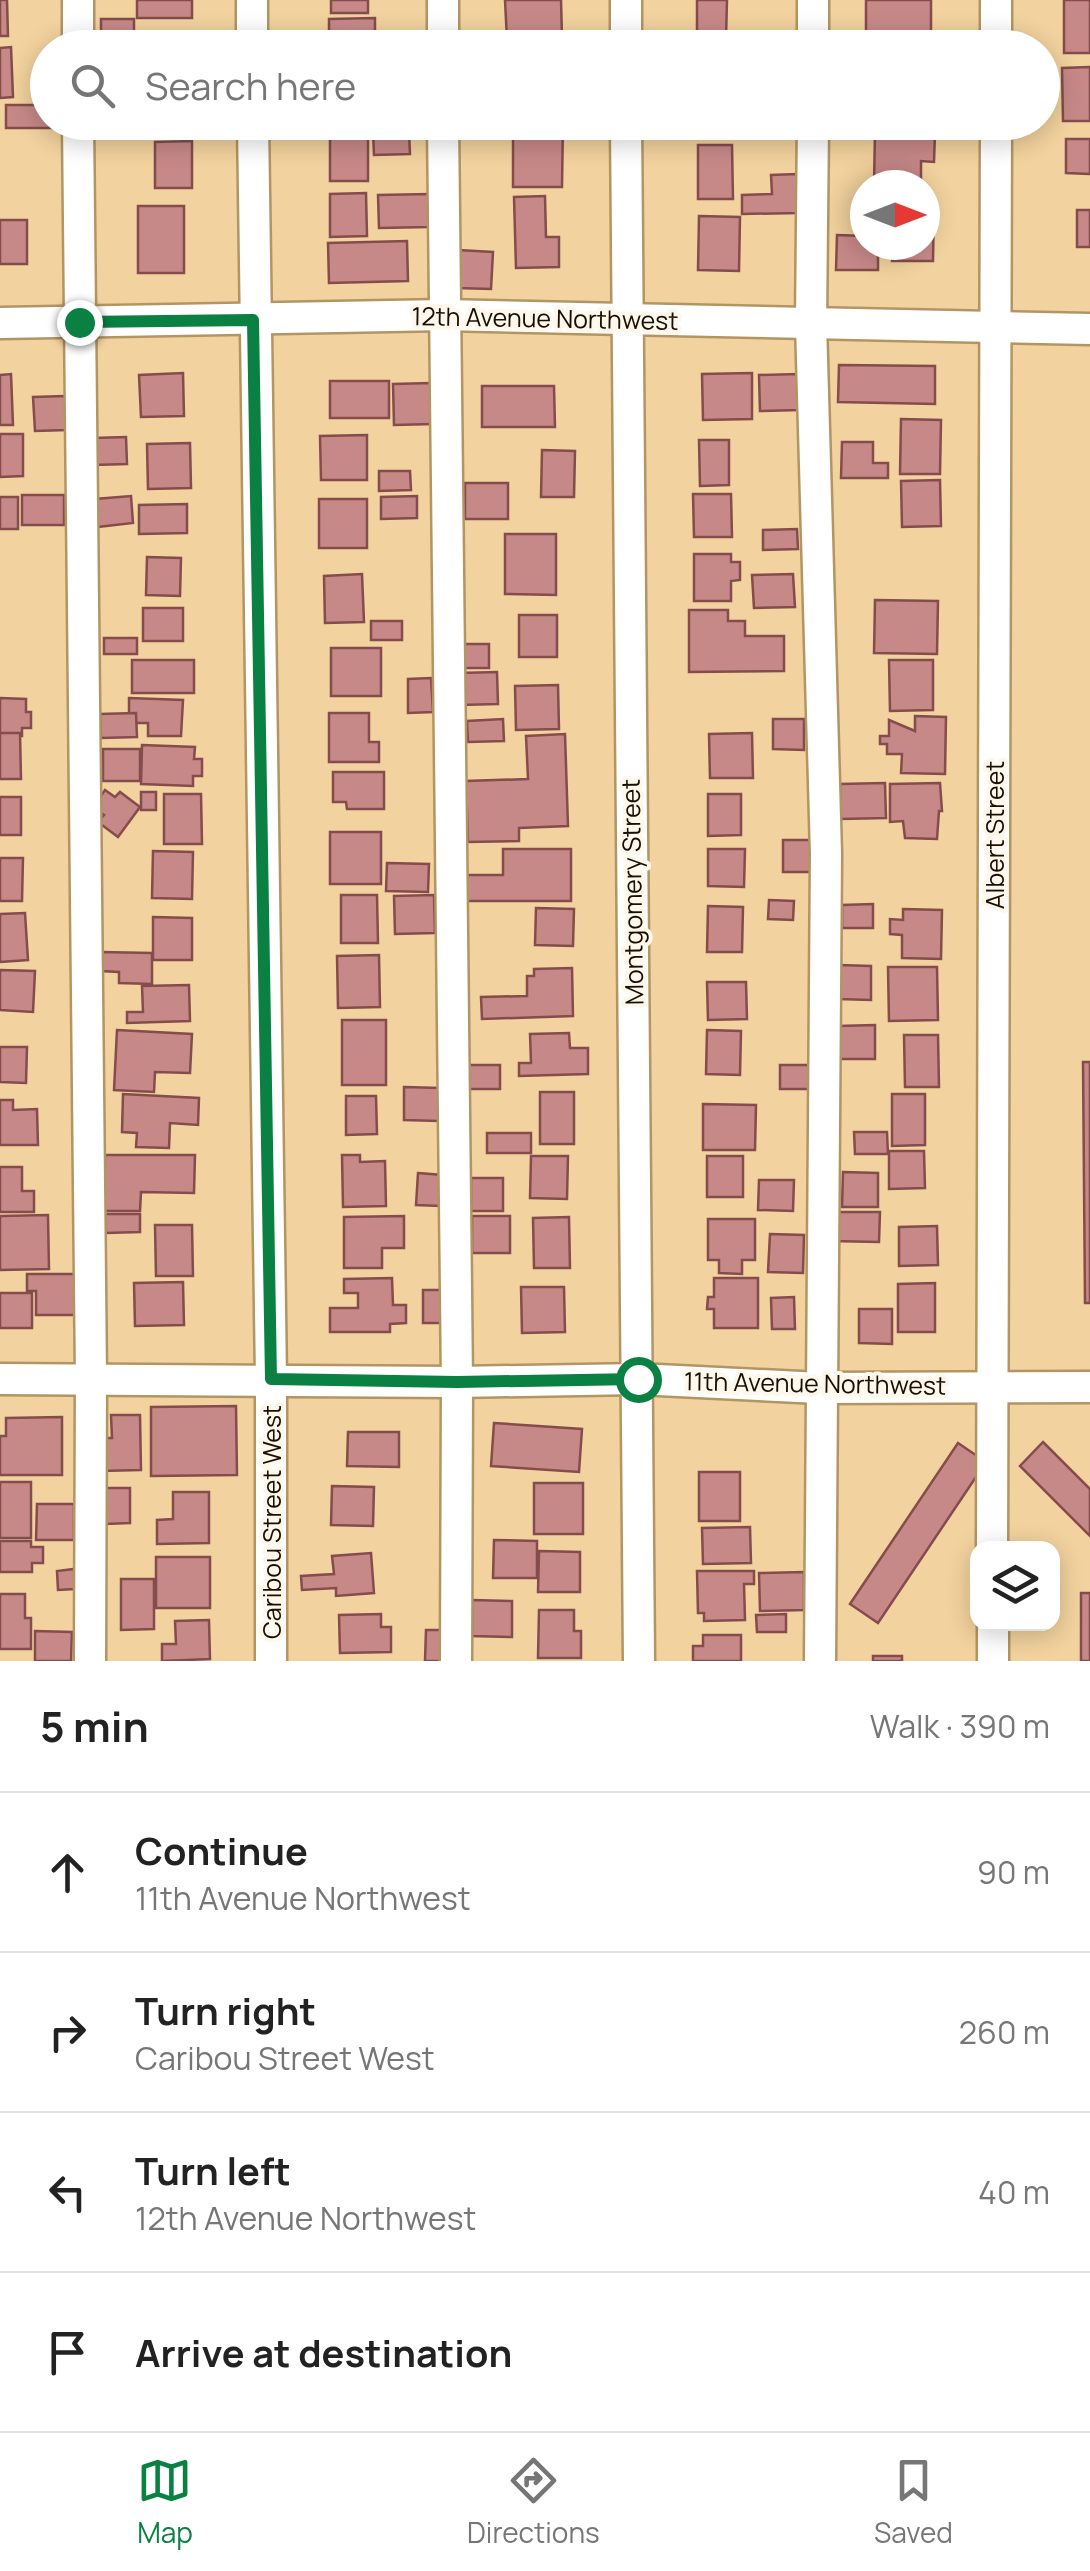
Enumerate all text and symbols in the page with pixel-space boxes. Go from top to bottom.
search box [30,30,1060,140]
icon: search [65,58,120,113]
text: Search here [145,59,356,111]
north arrow [850,170,940,260]
street label: 12th Avenue Northwest [411,298,679,338]
route end [57,300,103,346]
street label: Albert Street [977,761,1012,909]
street label: Montgomery Street [613,778,651,1006]
route start [616,1357,662,1403]
street label: 11th Avenue Northwest [684,1363,946,1403]
street label: Caribou Street West [254,1405,289,1639]
map controls [970,1541,1060,1631]
button: layers [970,1541,1060,1631]
text: 5 min [40,1697,149,1755]
text: Walk · 390 m [870,1704,1050,1748]
text: Continue [135,1824,308,1876]
icon: ahead [40,1845,95,1900]
text: 90 m [977,1850,1050,1894]
text: 11th Avenue Northwest [135,1876,471,1920]
text: Turn right [135,1984,316,2036]
icon: right [40,2005,95,2060]
text: 260 m [959,2010,1050,2054]
text: Caribou Street West [135,2036,435,2080]
text: Turn left [135,2144,291,2196]
icon: left [40,2165,95,2220]
text: 40 m [978,2170,1050,2214]
text: 12th Avenue Northwest [135,2196,476,2240]
icon: arrive [40,2325,95,2380]
text: Arrive at destination [135,2326,512,2378]
tab: Map [137,2453,193,2551]
tab: Directions [467,2453,600,2551]
tab: Saved [874,2453,953,2551]

